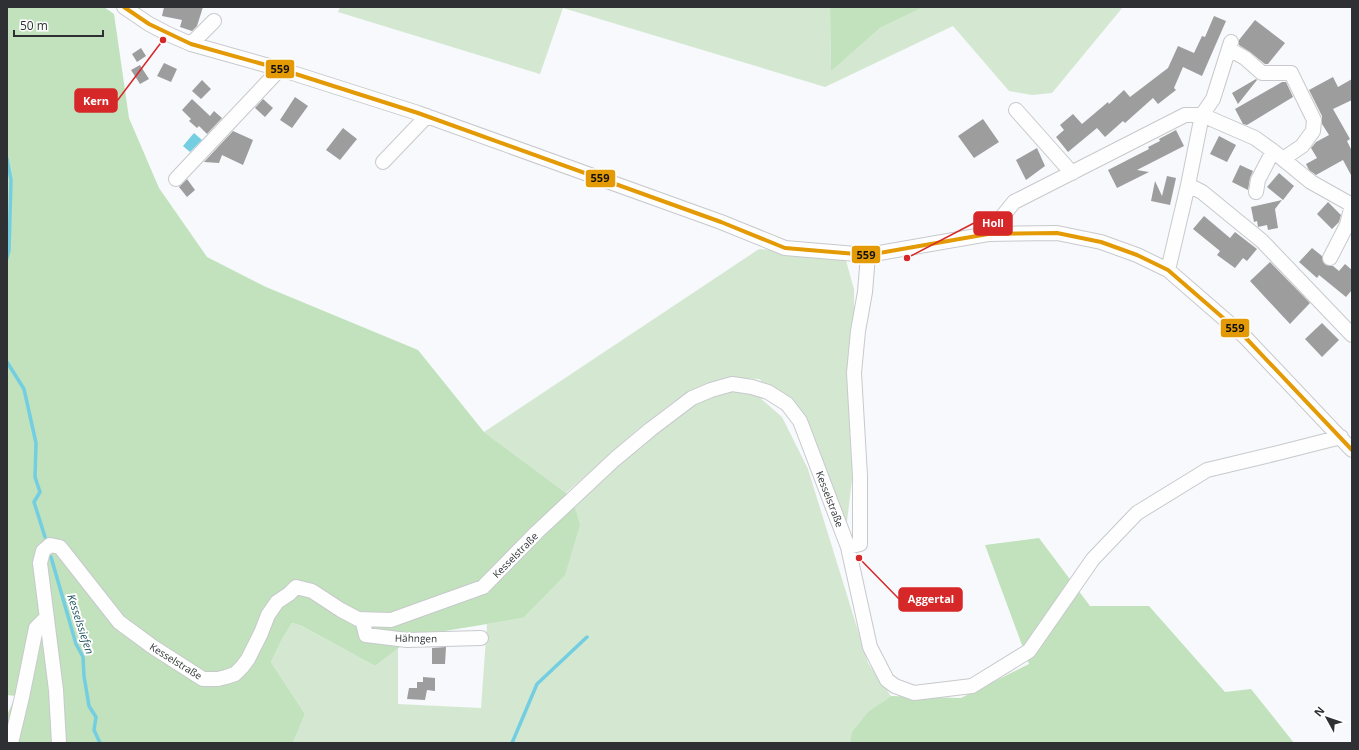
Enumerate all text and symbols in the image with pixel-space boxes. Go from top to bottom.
scale bar [14,12,103,38]
text: 50 m [20,17,48,34]
line badge: 559 [265,59,295,79]
text: 559 [271,61,289,76]
callout: Kern [75,89,117,112]
text: Kern [83,93,109,108]
line badge: 559 [585,169,616,188]
text: 559 [591,170,609,185]
callout: Holl [974,212,1012,235]
text: Holl [982,215,1004,230]
line badge: 559 [851,245,881,264]
text: 559 [857,247,875,262]
line badge: 559 [1220,318,1250,338]
text: 559 [1226,320,1244,335]
street label: Kesselstraße [813,469,847,530]
street label: Kesselstraße [489,529,541,581]
callout: Aggertal [899,588,962,611]
text: Aggertal [908,591,954,606]
water label: Kesselssiefen [64,592,98,656]
street label: Hähngen [395,631,437,645]
street label: Kesselstraße [147,639,205,683]
north arrow [1307,698,1347,738]
text: N [1310,703,1328,720]

